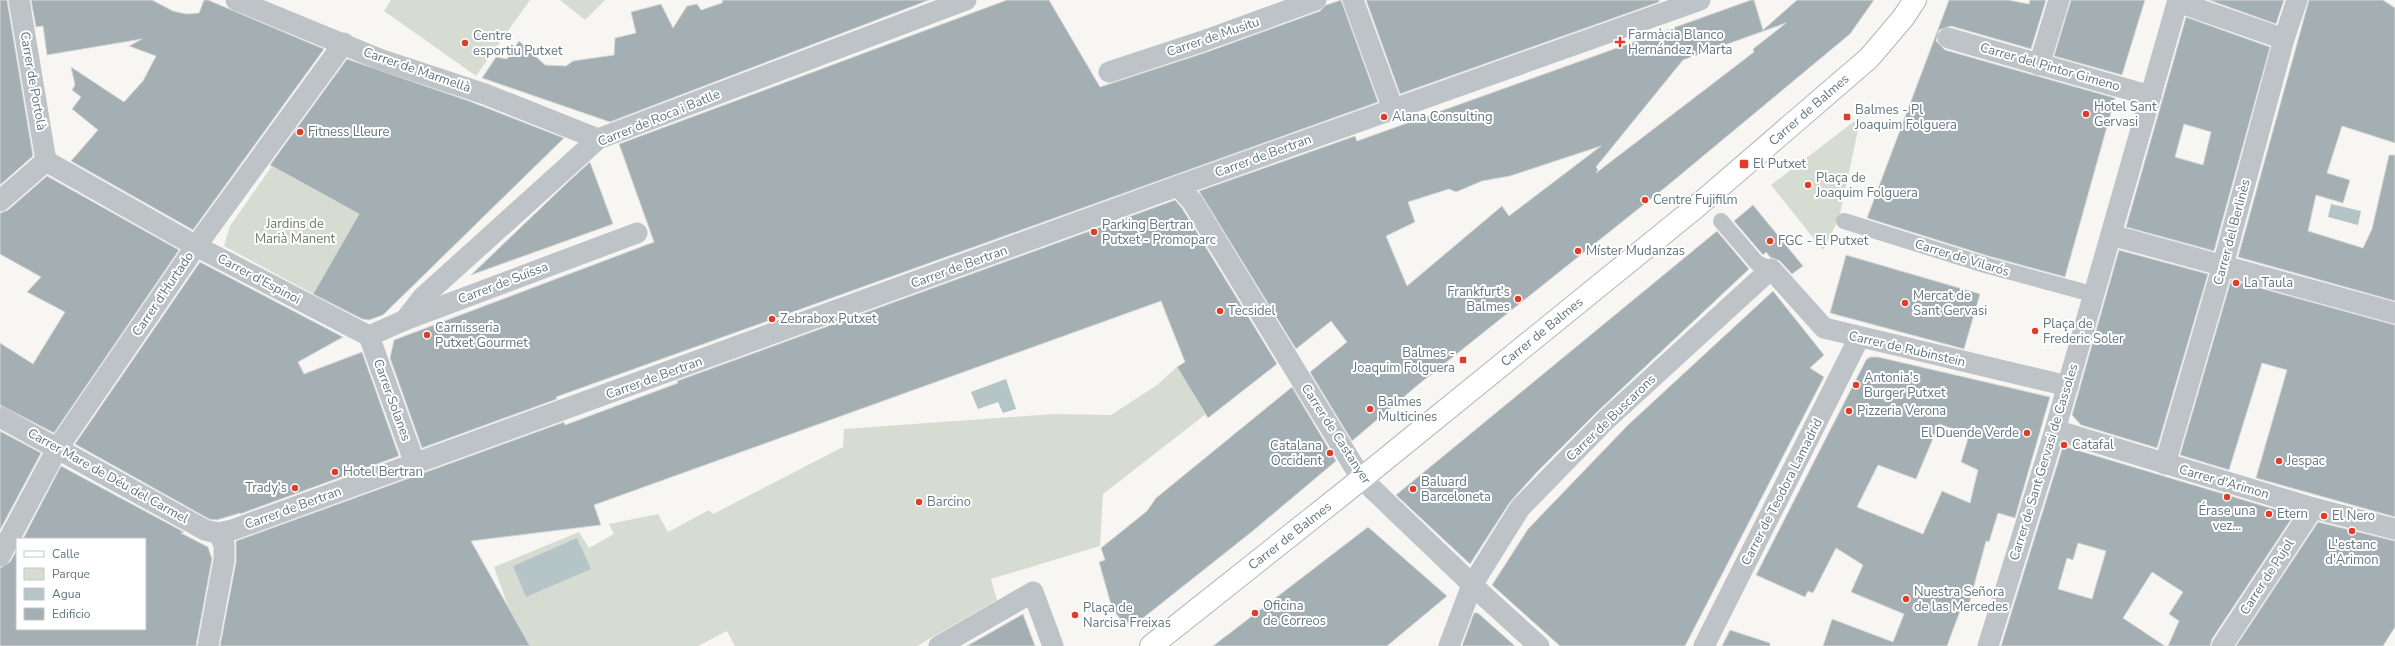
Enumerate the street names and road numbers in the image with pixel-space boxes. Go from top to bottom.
street label: Carrer de Musitu [1164,13,1262,61]
street label: Carrer de Portolà [15,30,51,132]
street label: Carrer del Pintor Gimeno [1978,38,2122,96]
street label: Carrer de Marmellà [361,43,473,97]
street label: Carrer de Balmes [1765,70,1853,150]
street label: Carrer de Roca i Batlle [595,85,723,151]
street label: Carrer de Bertran [1212,130,1314,182]
street label: Carrer del Berlinès [2209,177,2255,287]
street label: Carrer de Vilarós [1912,235,2012,281]
street label: Carrer de Bertran [908,241,1010,293]
street label: Carrer d'Hurtado [128,248,198,340]
street label: Carrer d'Espinoi [214,249,304,309]
street label: Carrer de Suïssa [455,258,551,308]
street label: Carrer de Balmes [1497,293,1587,371]
street label: Carrer de Rubinstein [1847,327,1967,371]
street label: Carrer de Bertran [603,352,705,404]
street label: Carrer Solanes [369,356,415,444]
street label: Carrer de Sant Gervasi de Cassoles [2005,361,2083,563]
street label: Carrer de Buscarons [1562,371,1660,465]
street label: Carrer de Castanyer [1297,380,1375,488]
street label: Carrer de Teodora Lamadrid [1737,415,1827,569]
street label: Carrer Mare de Déu del Carmel [24,424,192,528]
street label: Carrer d'Arimon [2177,461,2271,503]
street label: Carrer de Bertran [242,482,344,534]
street label: Carrer de Balmes [1245,498,1335,574]
street label: Carrer de Pujol [2236,535,2298,618]

